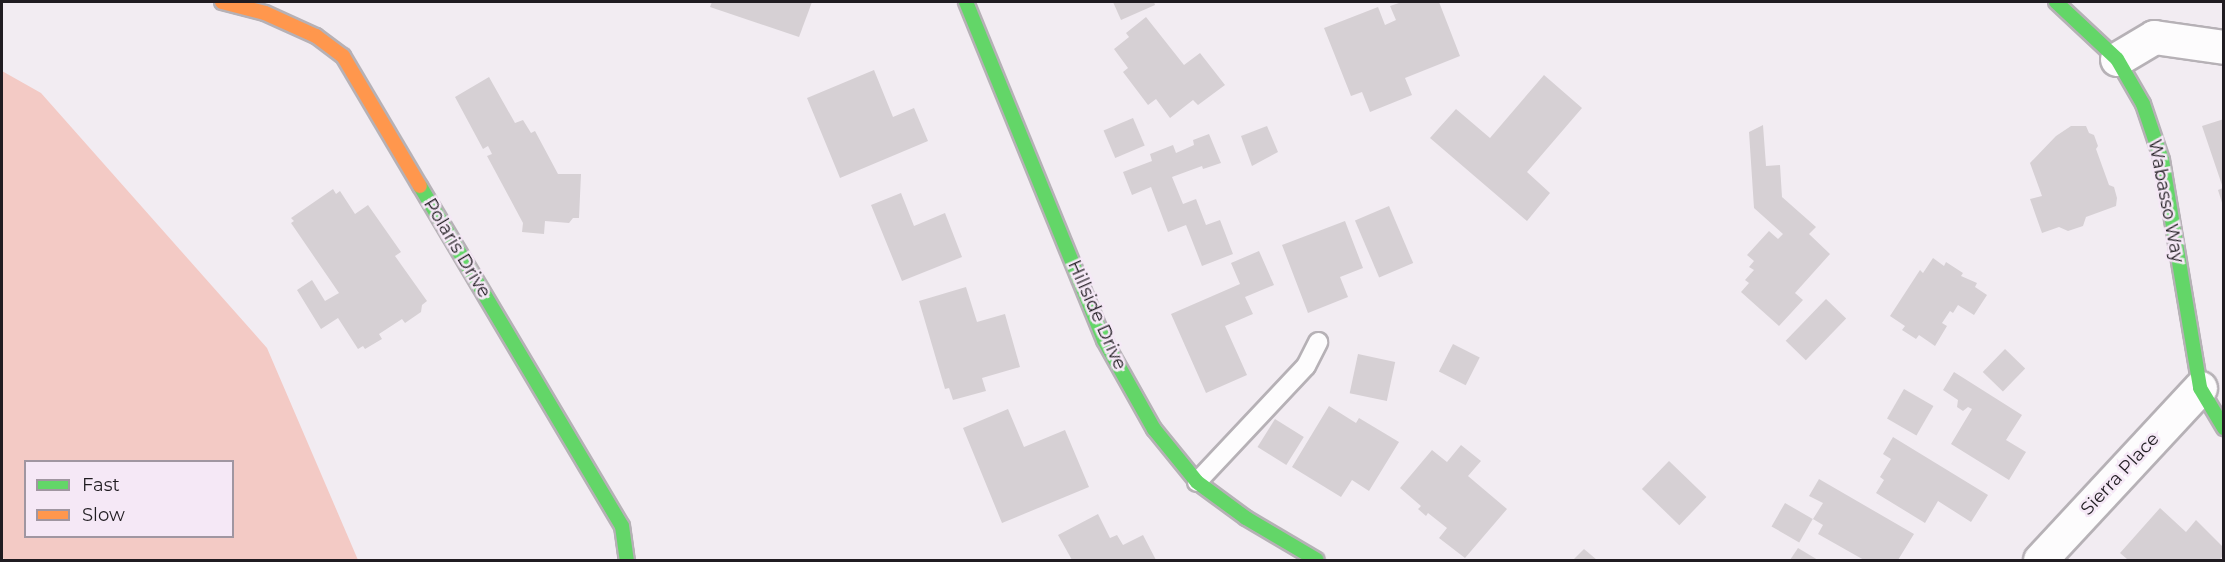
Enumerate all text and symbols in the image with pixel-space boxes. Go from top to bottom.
street label: Wabasso Way [2143,138,2189,264]
street label: Polaris Drive [419,194,495,302]
street label: Hillside Drive [1063,257,1131,373]
street label: Sierra Place [2076,428,2164,520]
legend [24,460,234,538]
text: Fast [82,474,120,496]
text: Slow [82,504,125,526]

